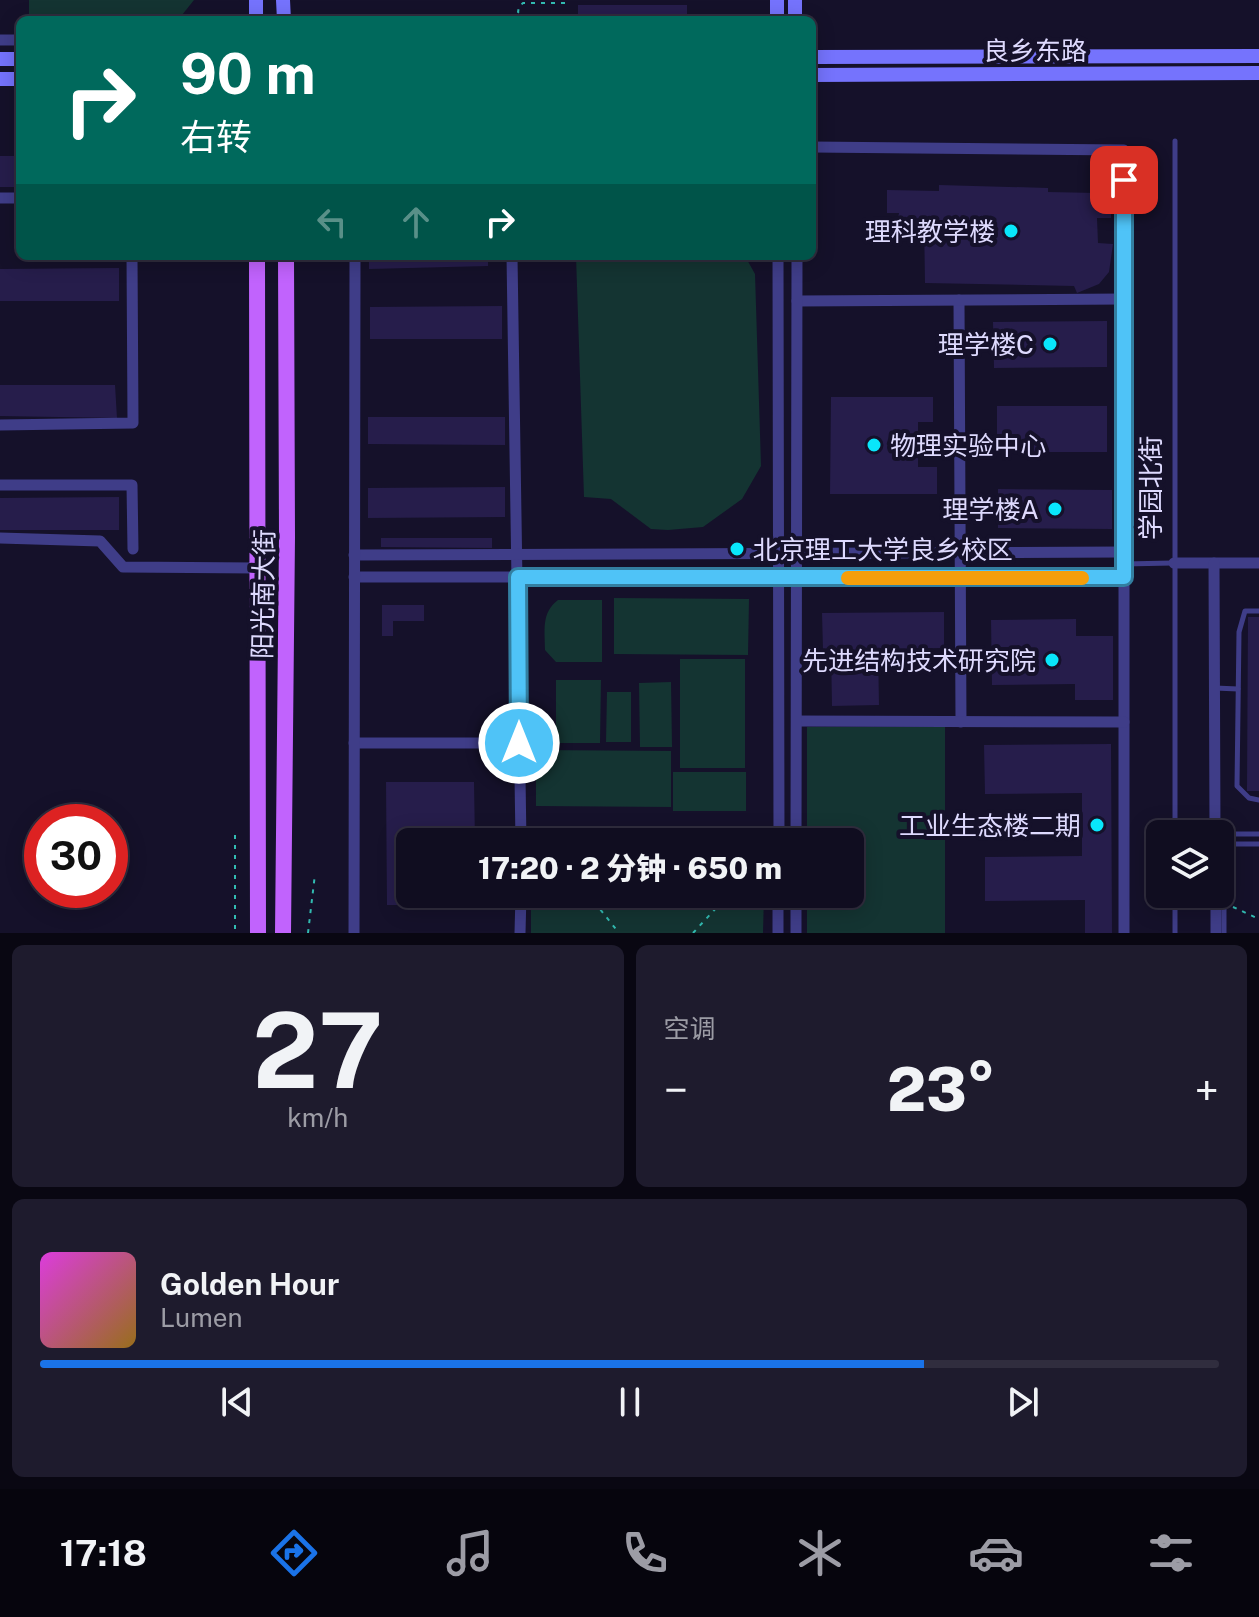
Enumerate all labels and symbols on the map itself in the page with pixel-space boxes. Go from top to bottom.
street label: 良乡东路 [983,35,1087,66]
pin [1090,146,1158,214]
place label: 理科教学楼 [865,216,995,247]
marker: 理科教学楼 [1002,222,1020,240]
place label: 理学楼C [938,329,1034,360]
marker: 理学楼C [1041,335,1059,353]
place label: 物理实验中心 [890,430,1046,461]
marker: 物理实验中心 [865,436,883,454]
street label: 学园北街 [1135,436,1166,540]
place label: 理学楼A [943,494,1039,525]
marker: 理学楼A [1046,500,1064,518]
street label: 阳光南大街 [246,529,280,659]
place label: 北京理工大学良乡校区 [753,534,1013,565]
marker: 北京理工大学良乡校区 [728,540,746,558]
place label: 先进结构技术研究院 [802,645,1036,676]
marker: 先进结构技术研究院 [1043,651,1061,669]
position arrow [477,701,561,785]
speed limit sign: 30 [24,804,128,908]
place label: 工业生态楼二期 [899,810,1081,841]
marker: 工业生态楼二期 [1088,816,1106,834]

